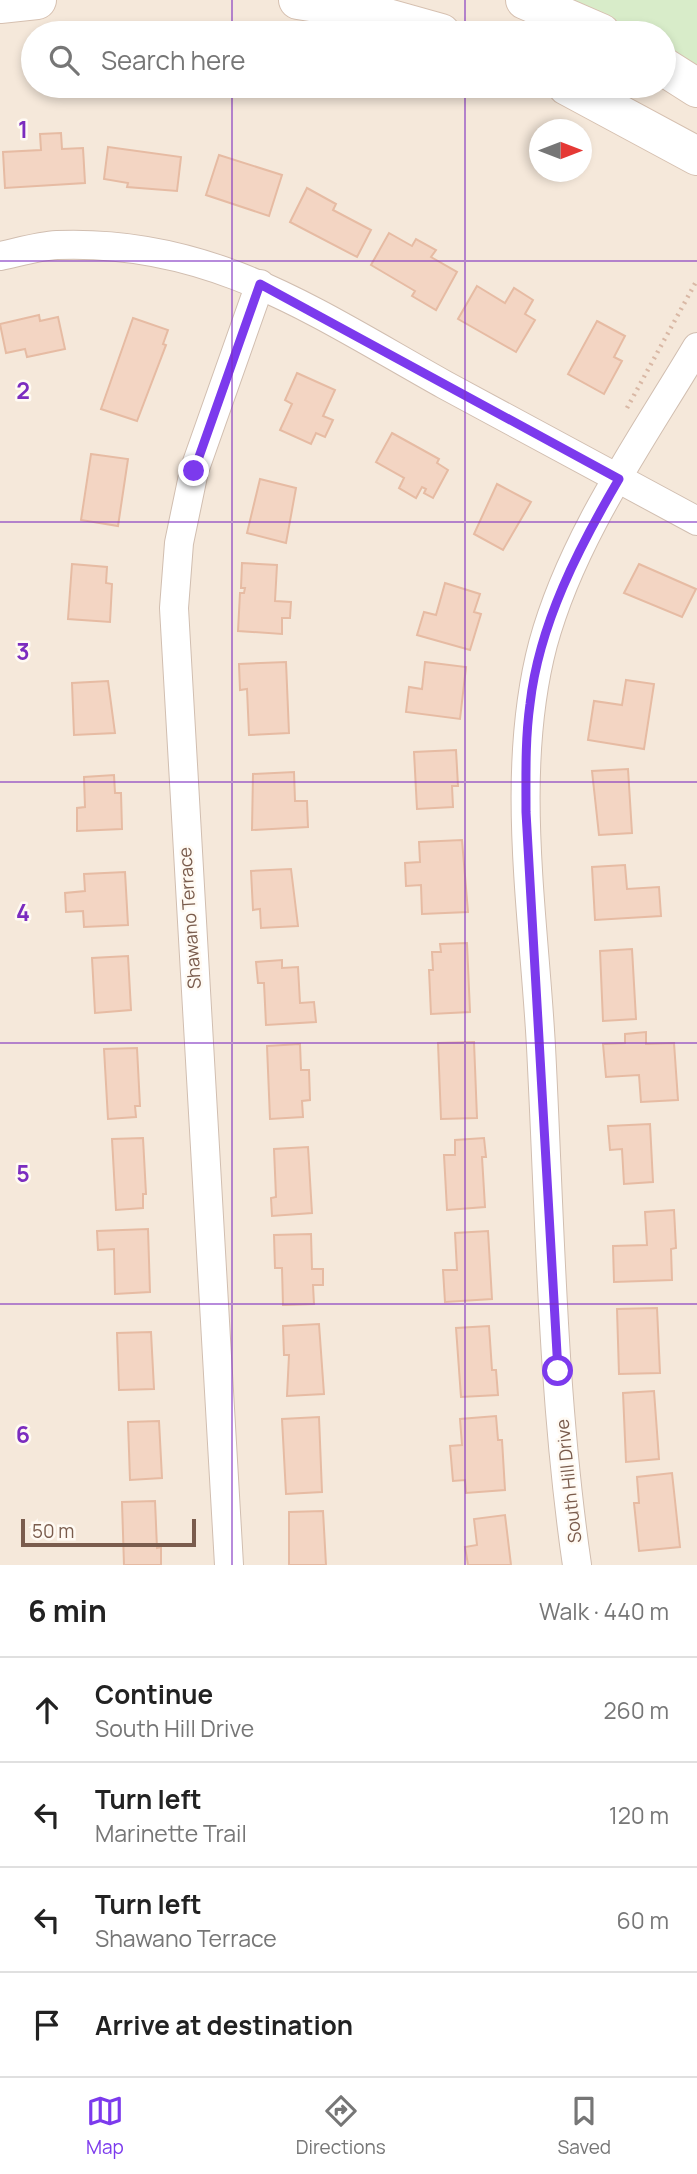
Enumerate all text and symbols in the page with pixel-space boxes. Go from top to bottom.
search box [21,21,676,98]
icon: search [45,41,83,79]
text: Search here [101,42,246,78]
text: 1 [18,113,28,145]
north arrow [529,119,592,182]
text: 2 [16,374,30,406]
route end [178,455,209,486]
text: 3 [16,635,30,667]
street label: Shawano Terrace [172,846,206,990]
text: 4 [16,896,30,928]
text: 5 [16,1157,30,1189]
route start [542,1355,573,1386]
text: 6 [16,1418,30,1450]
street label: South Hill Drive [550,1418,586,1544]
scale bar [21,1516,196,1548]
text: 50 m [32,1518,74,1544]
text: 6 min [28,1590,107,1631]
text: Walk · 440 m [539,1595,669,1627]
text: Continue [95,1676,213,1712]
icon: ahead [28,1691,66,1729]
text: 260 m [603,1694,669,1726]
text: South Hill Drive [95,1712,254,1744]
text: Turn left [95,1781,202,1817]
icon: left [28,1796,66,1834]
text: 120 m [609,1799,669,1831]
text: Marinette Trail [95,1817,247,1849]
text: Turn left [95,1886,202,1922]
icon: left [28,1901,66,1939]
text: 60 m [617,1904,669,1936]
text: Shawano Terrace [95,1922,277,1954]
icon: arrive [28,2006,66,2044]
text: Arrive at destination [95,2007,353,2043]
tab: Map [86,2092,124,2160]
tab: Directions [296,2092,386,2160]
tab: Saved [558,2092,611,2160]

